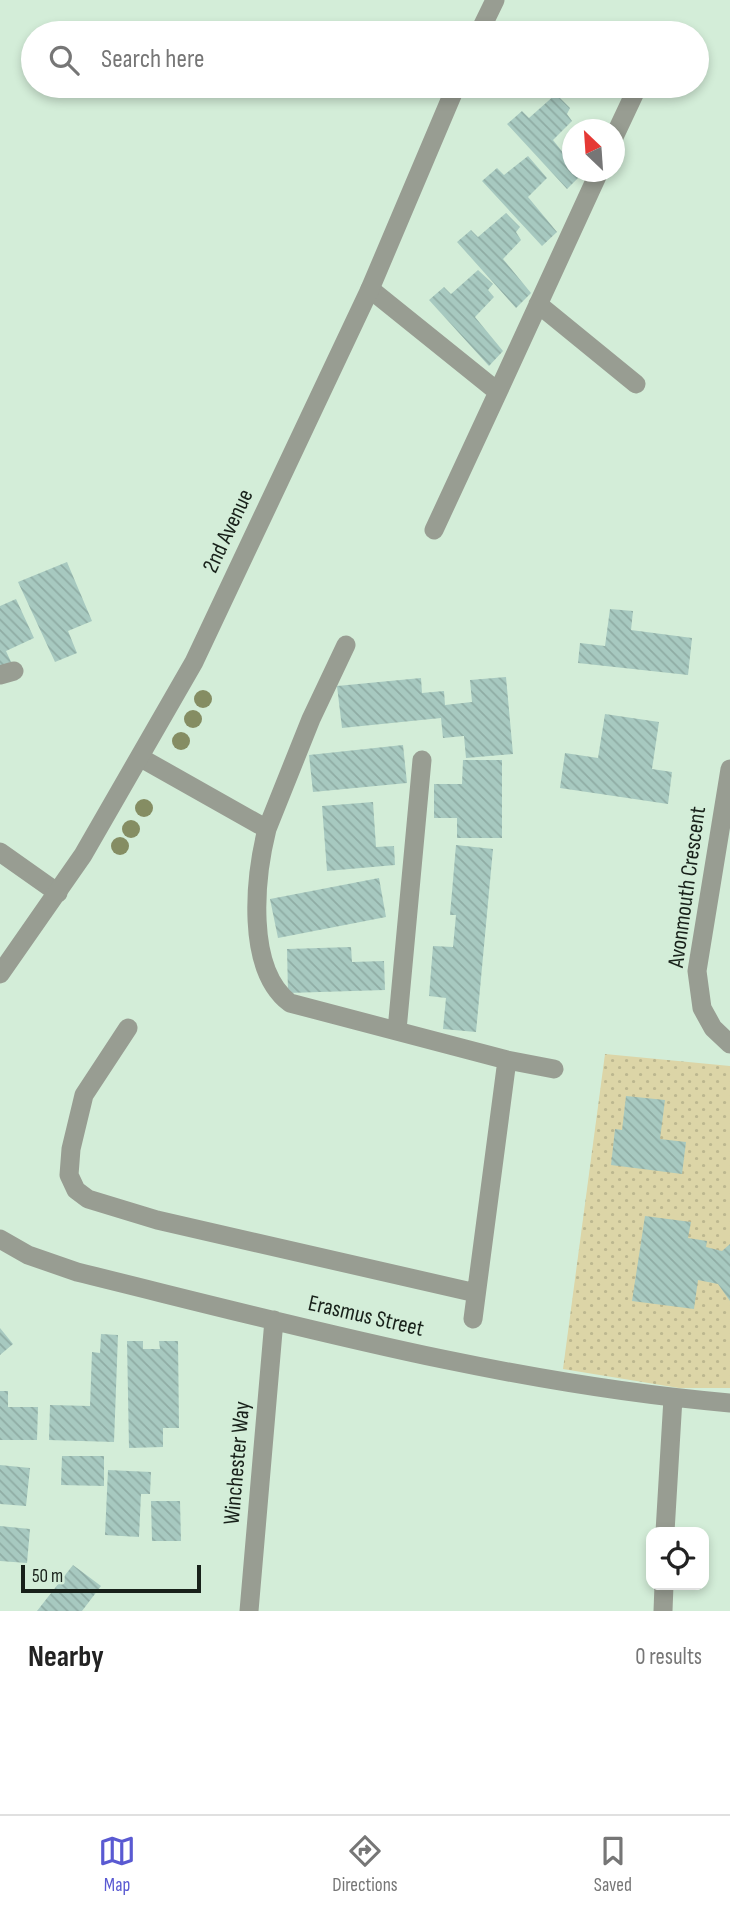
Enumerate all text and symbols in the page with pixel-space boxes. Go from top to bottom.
search box [21,21,709,98]
icon: search [45,41,83,79]
text: Search here [101,44,204,75]
north arrow [562,119,625,182]
street label: 2nd Avenue [197,485,259,577]
street label: Avonmouth Crescent [662,805,712,970]
street label: Erasmus Street [306,1289,426,1343]
street label: Winchester Way [218,1400,256,1526]
map controls [646,1527,709,1590]
button: locate [646,1527,709,1590]
scale bar [21,1562,201,1594]
text: 50 m [32,1565,63,1588]
text: Nearby [28,1639,104,1675]
text: 0 results [635,1643,702,1671]
tab: Map [98,1832,136,1897]
tab: Directions [332,1832,398,1897]
tab: Saved [594,1832,632,1897]

